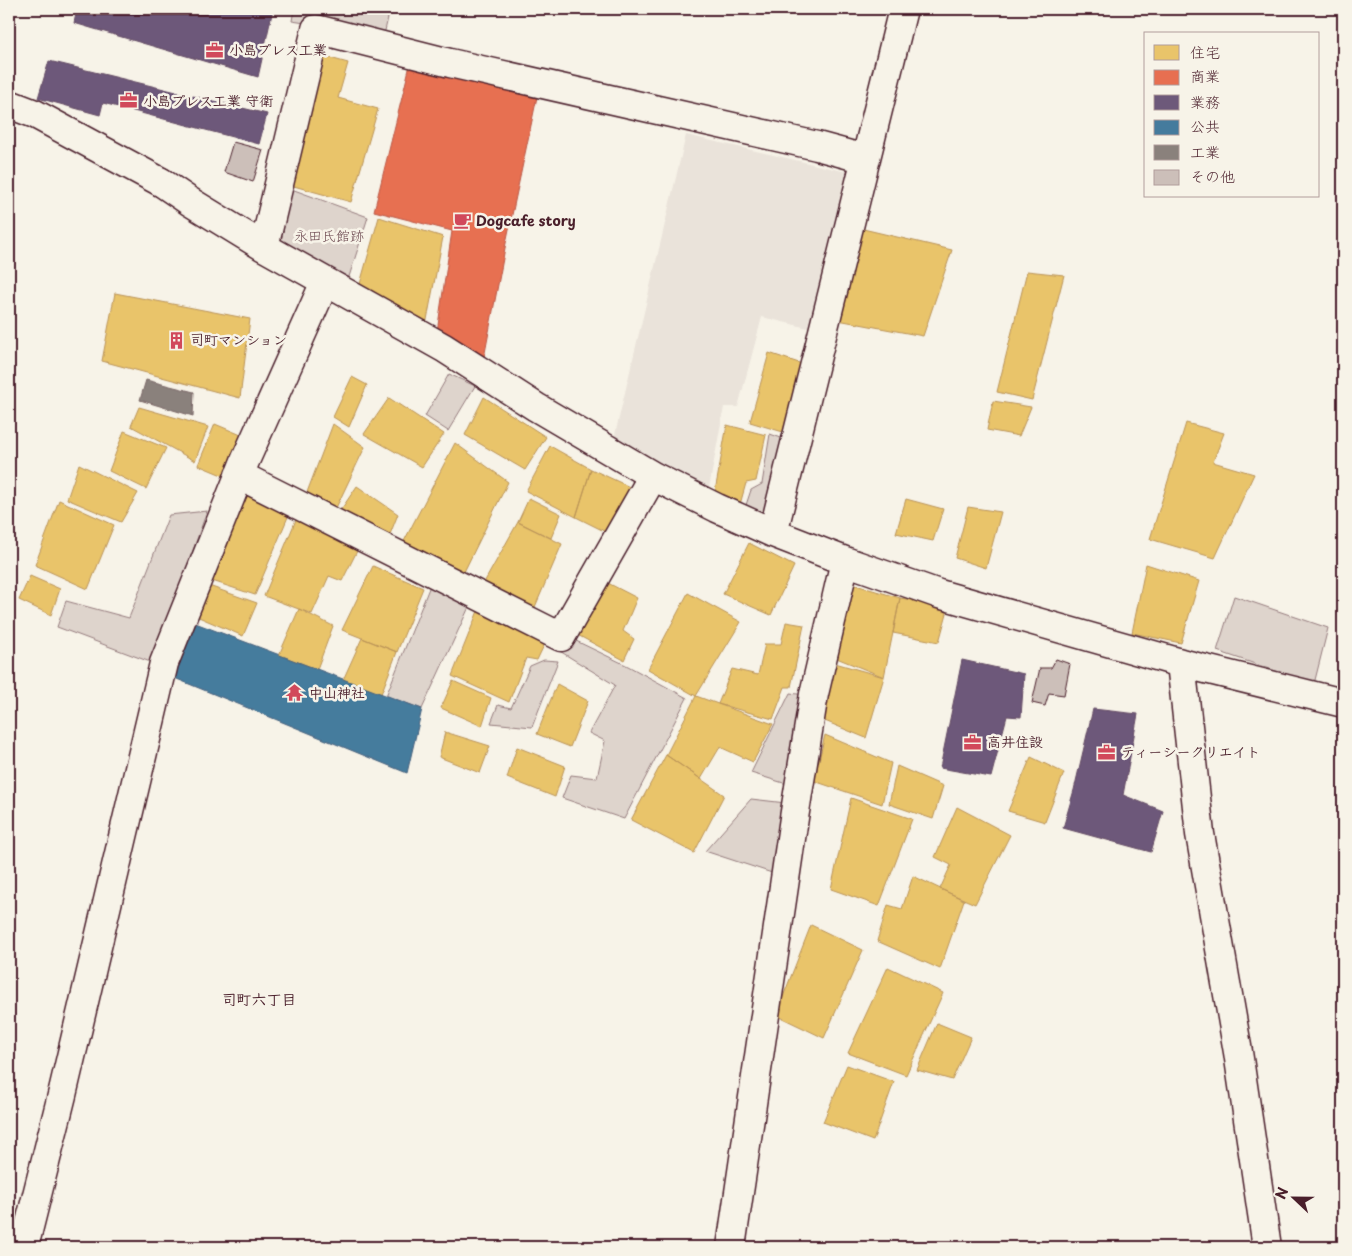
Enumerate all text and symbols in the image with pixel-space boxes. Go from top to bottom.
legend [1144,32,1320,198]
place label: 小島プレス工業 [229,39,327,60]
office icon: 小島プレス工業 [205,40,225,60]
text: 住宅 [1190,40,1220,63]
text: 商業 [1190,64,1220,87]
place label: 小島プレス工業 守衛 [143,90,274,111]
text: 業務 [1190,90,1220,113]
office icon: 小島プレス工業 守衛 [119,91,139,111]
text: 公共 [1190,114,1220,137]
text: 工業 [1190,140,1220,163]
text: その他 [1190,164,1235,187]
place label: Dogcafe story [476,210,576,231]
cafe icon: Dogcafe story [452,211,472,231]
park label: 永田氏館跡 [294,225,364,246]
place label: 司町マンション [190,329,287,350]
building icon: 司町マンション [166,330,186,350]
place label: 中山神社 [309,682,365,703]
temple icon: 中山神社 [285,683,305,703]
place label: 高井住設 [987,731,1043,752]
office icon: 高井住設 [963,732,983,752]
place label: ティーシークリエイト [1121,741,1260,762]
office icon: ティーシークリエイト [1097,742,1117,762]
district label: 司町六丁目 [221,987,297,1010]
north arrow [1270,1174,1320,1224]
text: N [1270,1184,1293,1202]

